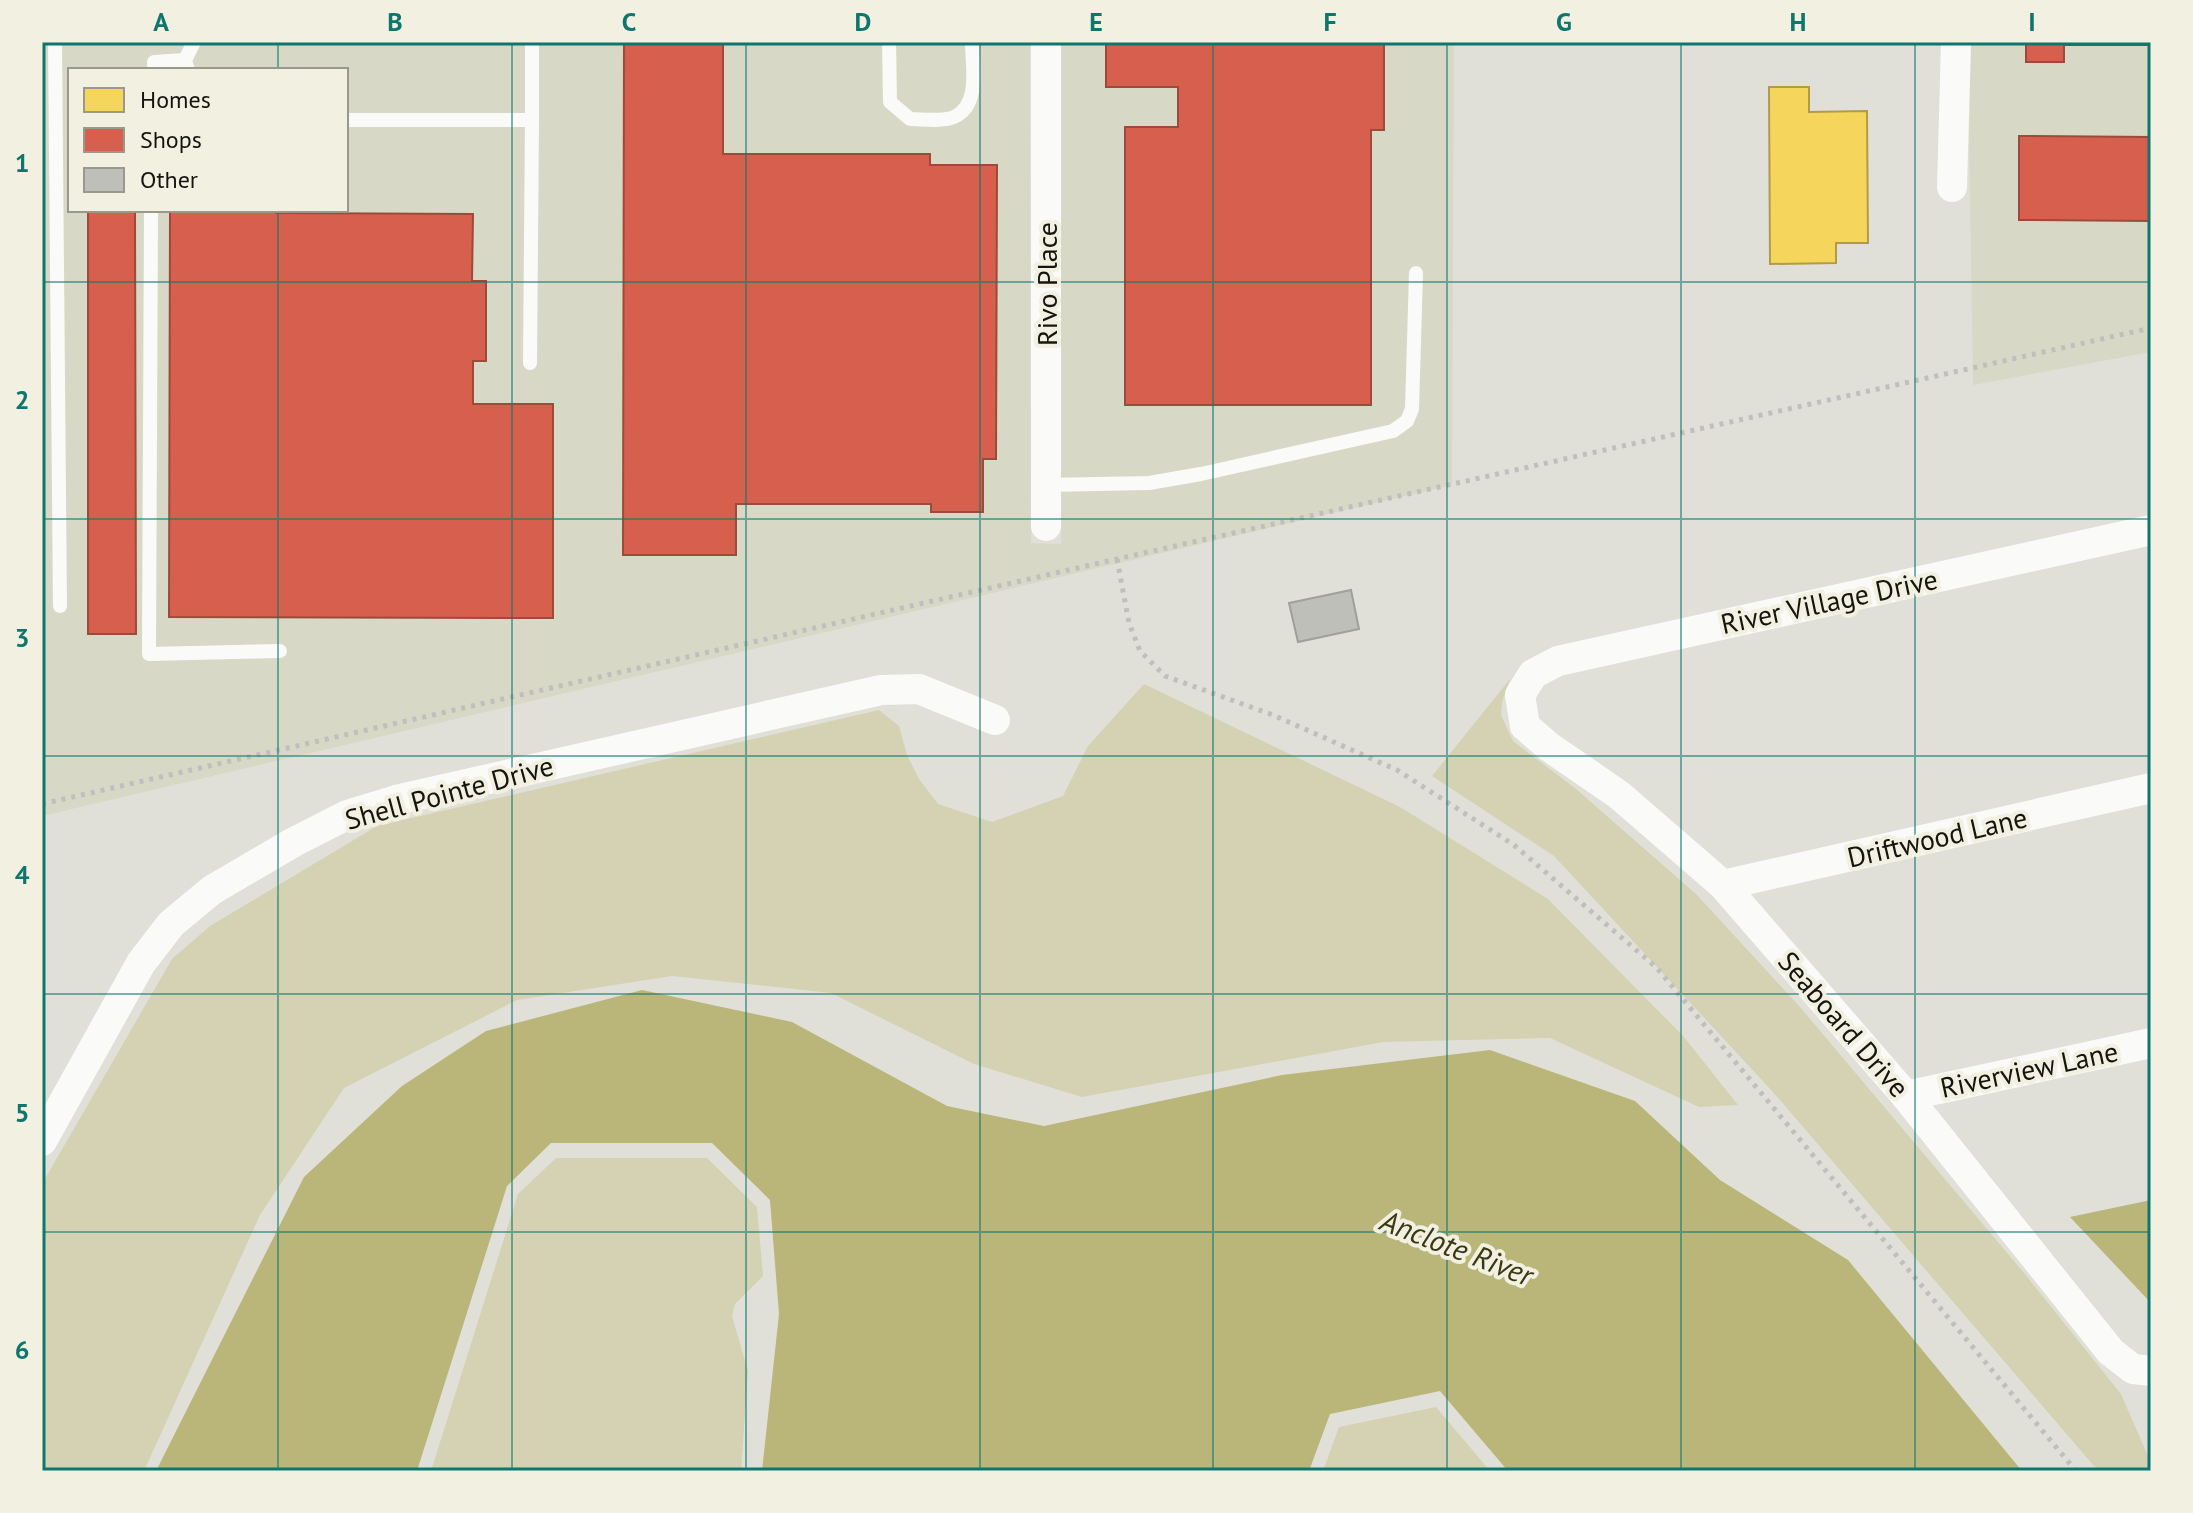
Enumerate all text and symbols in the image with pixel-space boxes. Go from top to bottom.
text: A [153,5,169,38]
text: B [387,5,403,38]
text: C [622,5,636,38]
text: D [855,5,871,38]
text: E [1089,5,1103,38]
text: F [1323,5,1337,38]
text: G [1556,5,1572,38]
text: H [1790,5,1806,38]
text: I [2028,5,2036,38]
legend [68,68,348,212]
text: Homes [140,84,211,115]
text: Shops [140,124,202,155]
text: 1 [15,146,29,179]
text: Other [140,164,198,195]
street label: Rivo Place [1028,222,1065,346]
text: 2 [15,383,29,416]
street label: River Village Drive [1717,560,1941,642]
text: 3 [15,621,29,654]
street label: Shell Pointe Drive [341,746,557,838]
street label: Driftwood Lane [1843,798,2031,876]
text: 4 [15,858,30,891]
street label: Seaboard Drive [1770,943,1918,1105]
street label: Riverview Lane [1937,1032,2121,1106]
text: 5 [15,1096,29,1129]
water label: Anclote River [1374,1200,1541,1295]
text: 6 [15,1333,29,1366]

